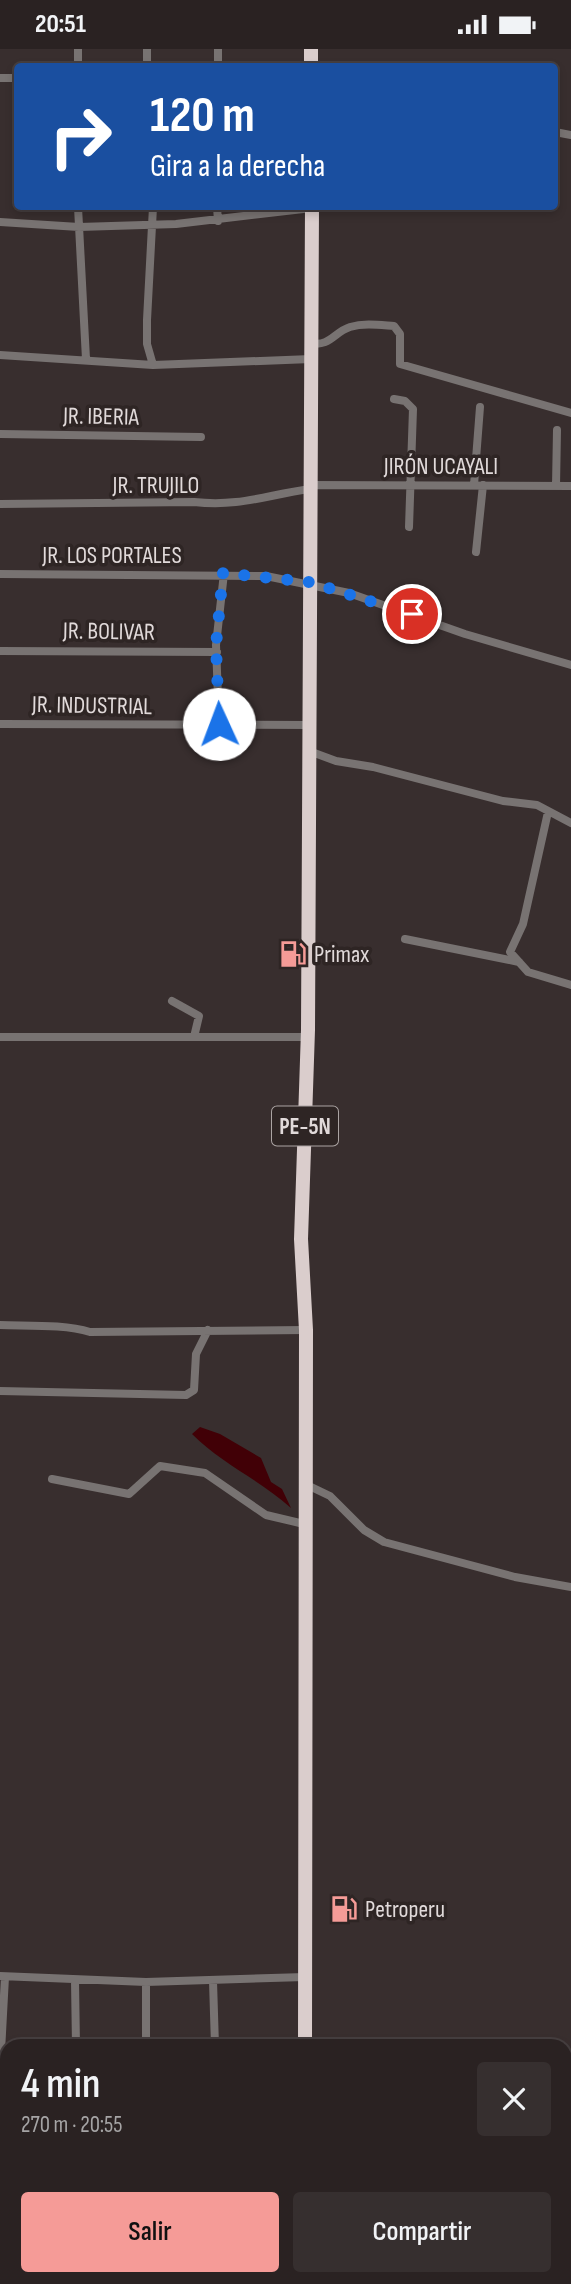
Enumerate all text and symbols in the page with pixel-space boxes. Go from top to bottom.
text: 20:51 [35,9,86,40]
text: 120 m [150,87,255,146]
icon: right [35,91,126,182]
text: Gira a la derecha [150,147,325,186]
street label: JR. IBERIA [62,401,140,432]
street label: JIRÓN UCAYALI [383,452,498,481]
street label: JR. TRUJILO [112,471,199,500]
street label: JR. LOS PORTALES [41,541,182,570]
pin [382,584,442,644]
icon: arrive [393,595,431,633]
street label: JR. BOLIVAR [62,616,155,647]
position arrow [182,687,256,761]
street label: JR. INDUSTRIAL [31,690,152,721]
fuel station icon: Primax [278,939,308,969]
place label: Primax [314,940,369,969]
road number: PE-5N [272,1107,338,1145]
fuel station icon: Petroperu [329,1894,359,1924]
place label: Petroperu [365,1895,445,1924]
text: 4 min [21,2059,100,2110]
button: close [477,2062,551,2136]
text: 270 m · 20:55 [21,2111,122,2139]
button: Salir [21,2192,279,2272]
button: Compartir [293,2192,551,2272]

